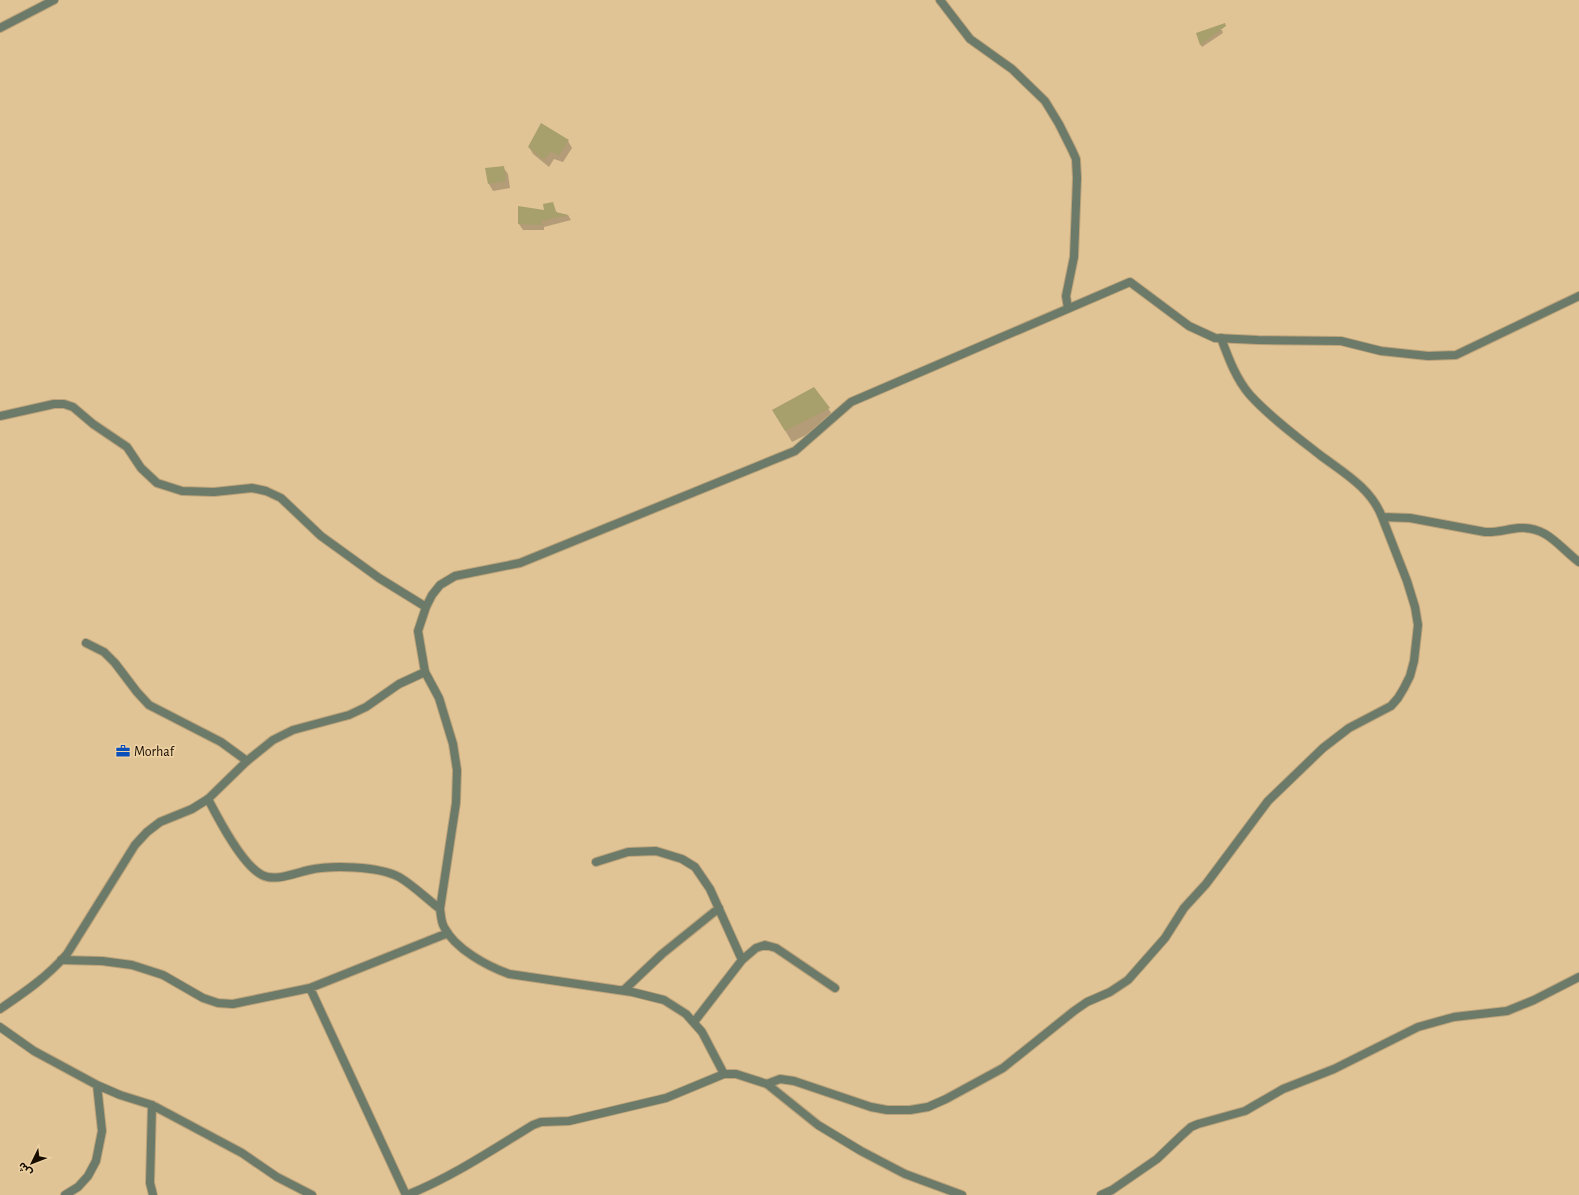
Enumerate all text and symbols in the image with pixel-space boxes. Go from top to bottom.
office icon: Morhaf [115,743,131,759]
place label: Morhaf [134,745,175,759]
north arrow [12,1143,52,1183]
text: ش [16,1160,35,1179]

